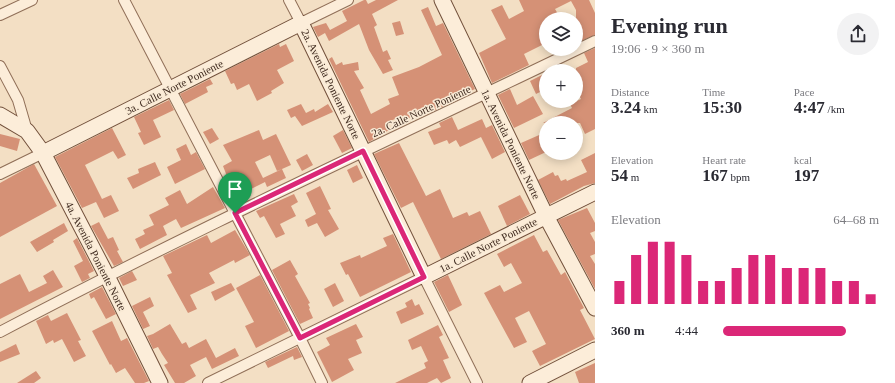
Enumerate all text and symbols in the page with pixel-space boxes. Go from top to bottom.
map controls [539,12,583,160]
button: layers [539,12,583,56]
text: Evening run [611,13,728,38]
button: share [837,13,879,55]
street label: 2a. Avenida Poniente Norte [299,27,363,141]
text: 19:06 · 9 × 360 m [611,41,705,56]
street label: 3a. Calle Norte Poniente [123,57,225,117]
button: + [539,64,583,108]
street label: 2a. Calle Norte Poniente [369,83,473,139]
text: Distance [611,86,649,98]
text: Time [702,86,725,98]
text: Pace [794,86,814,98]
street label: 1a. Avenida Poniente Norte [479,87,543,201]
text: 3.24 [611,98,641,117]
text: 15:30 [702,98,742,117]
text: 4:47 [794,98,825,117]
text: km [641,103,658,115]
text: /km [825,103,845,115]
button: − [539,116,583,160]
text: Elevation [611,154,653,166]
text: Heart rate [702,154,746,166]
text: kcal [794,154,812,166]
text: 54 [611,166,628,185]
text: 167 [702,166,728,185]
text: 197 [794,166,819,185]
text: m [628,171,639,183]
text: bpm [728,171,750,183]
pin [218,172,252,213]
icon: arrive [224,178,246,200]
street label: 4a. Avenida Poniente Norte [63,199,129,313]
text: Elevation [611,212,661,227]
text: 64–68 m [833,212,879,227]
street label: 1a. Calle Norte Poniente [437,215,539,275]
text: 360 m [611,323,645,338]
text: 4:44 [675,323,698,338]

